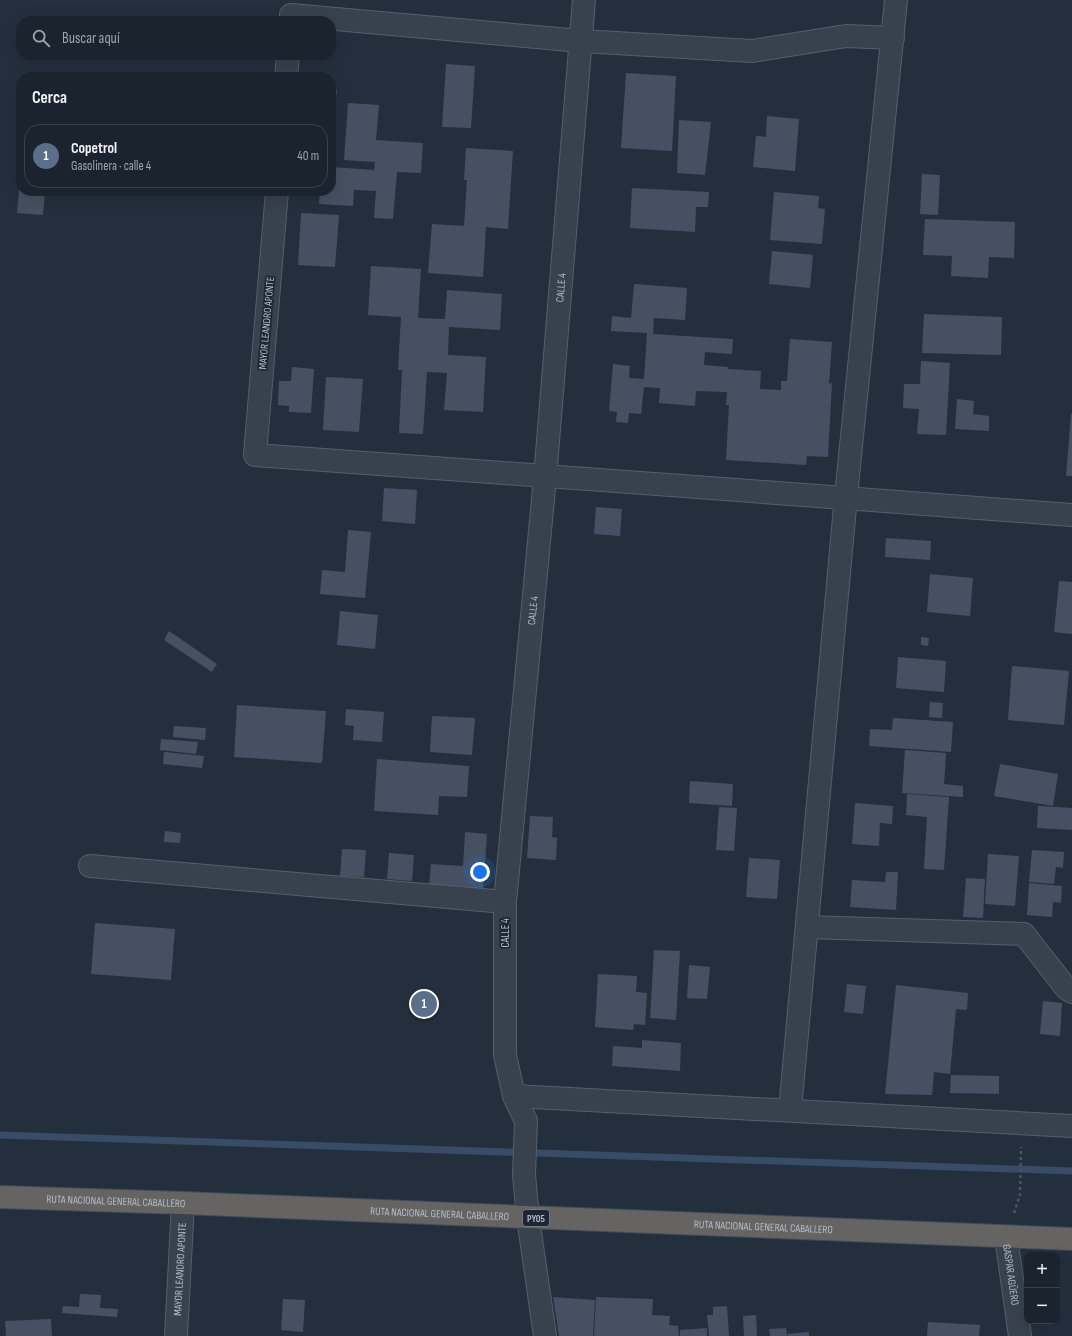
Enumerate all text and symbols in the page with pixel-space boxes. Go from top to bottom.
search box [16,16,336,60]
icon: search [30,27,52,49]
text: Buscar aquí [62,29,120,48]
text: Cerca [32,88,67,108]
text: Copetrol [71,139,117,158]
text: 1 [43,148,49,164]
text: 40 m [297,148,319,164]
text: Gasolinera · calle 4 [71,158,151,174]
street label: CALLE 4 [553,272,569,303]
street label: MAYOR LEANDRO APONTE [256,276,277,370]
street label: CALLE 4 [525,595,541,626]
your location [470,862,490,882]
street label: CALLE 4 [499,918,512,948]
pin: 1 [411,989,437,1019]
street label: RUTA NACIONAL GENERAL CABALLERO [46,1193,186,1210]
street label: RUTA NACIONAL GENERAL CABALLERO [370,1205,509,1223]
road number: PY05 [523,1210,549,1226]
street label: RUTA NACIONAL GENERAL CABALLERO [694,1218,833,1236]
street label: MAYOR LEANDRO APONTE [171,1222,189,1316]
street label: GASPAR AGÜERO [1000,1243,1022,1306]
map controls [1024,1252,1060,1324]
button: + [1024,1252,1060,1288]
button: − [1024,1288,1060,1324]

